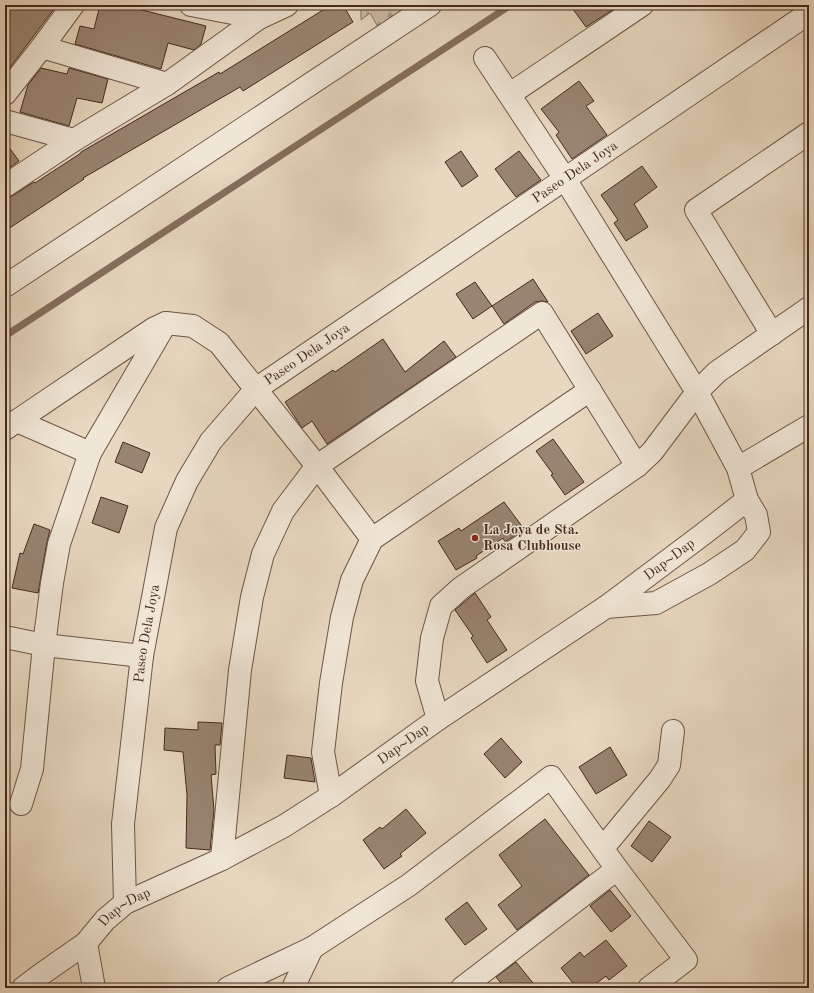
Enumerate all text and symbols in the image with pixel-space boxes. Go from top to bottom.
street label: Paseo Dela Joya [530,138,620,206]
street label: Paseo Dela Joya [262,320,352,388]
place label: La Joya de Sta. Rosa Clubhouse [483,523,581,553]
marker: La Joya de Sta. Rosa Clubhouse [470,533,480,543]
street label: Dap~Dap [641,536,697,583]
street label: Paseo Dela Joya [132,583,162,684]
street label: Dap~Dap [375,721,431,767]
street label: Dap~Dap [96,885,153,929]

